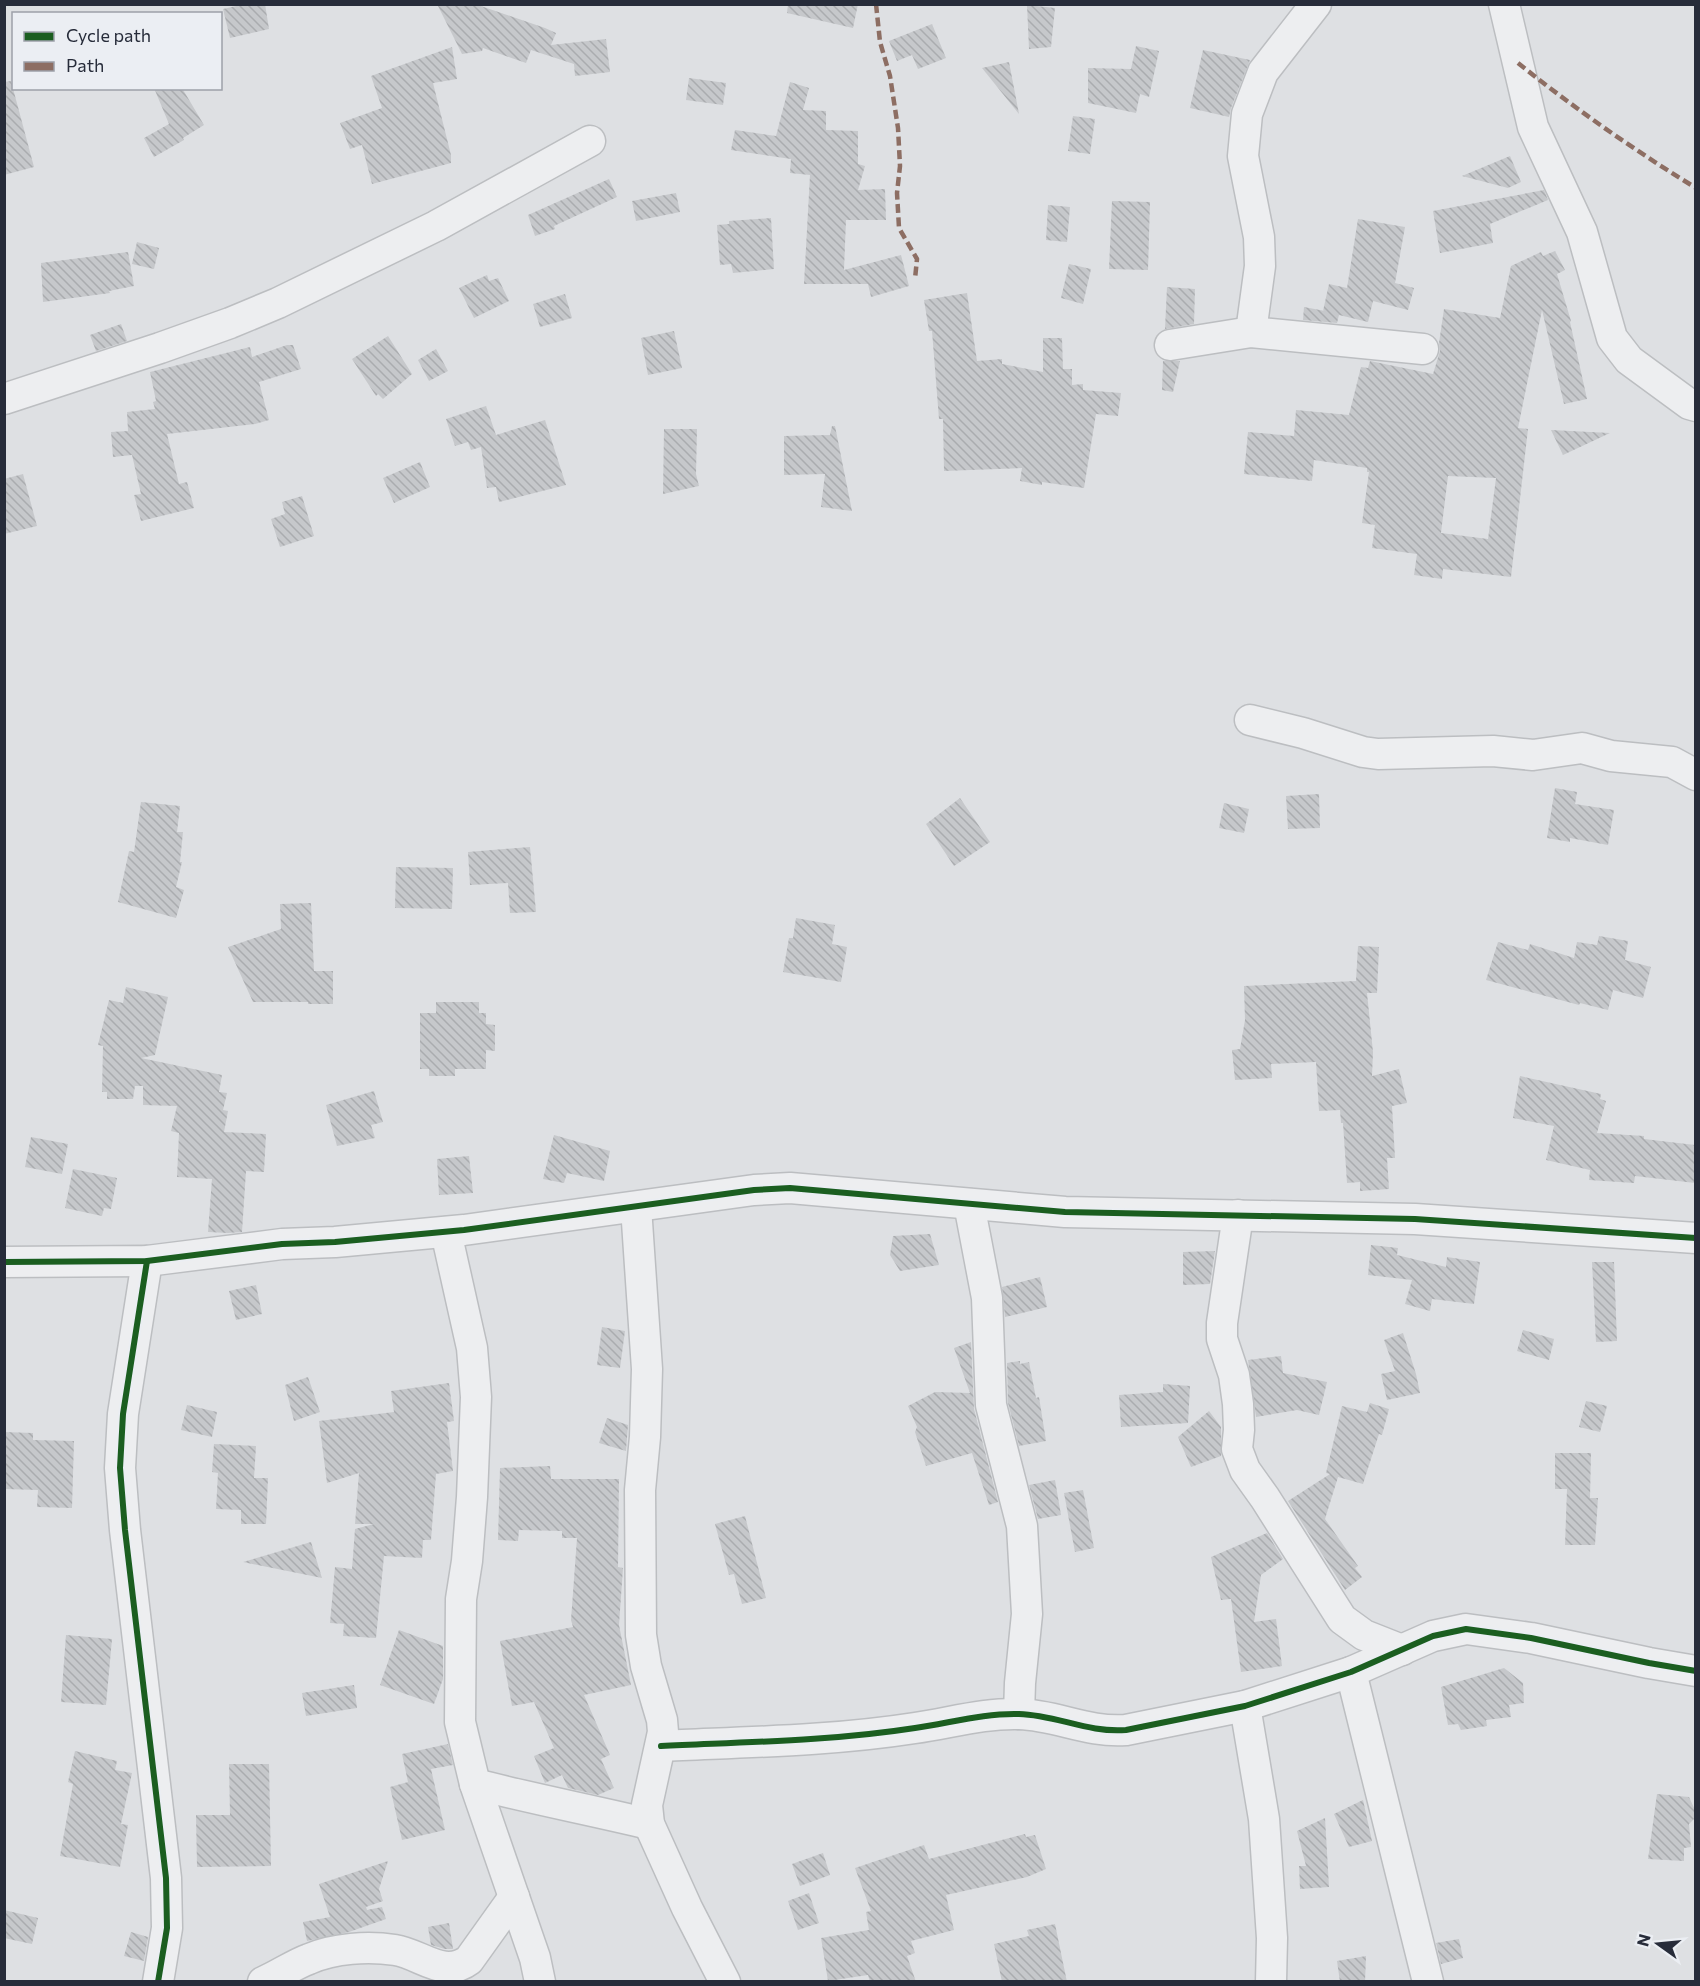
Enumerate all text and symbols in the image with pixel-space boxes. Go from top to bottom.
legend [12,12,222,90]
text: Cycle path [66,24,151,46]
text: Path [66,54,104,76]
north arrow [1628,1914,1688,1974]
text: N [1632,1932,1654,1948]

